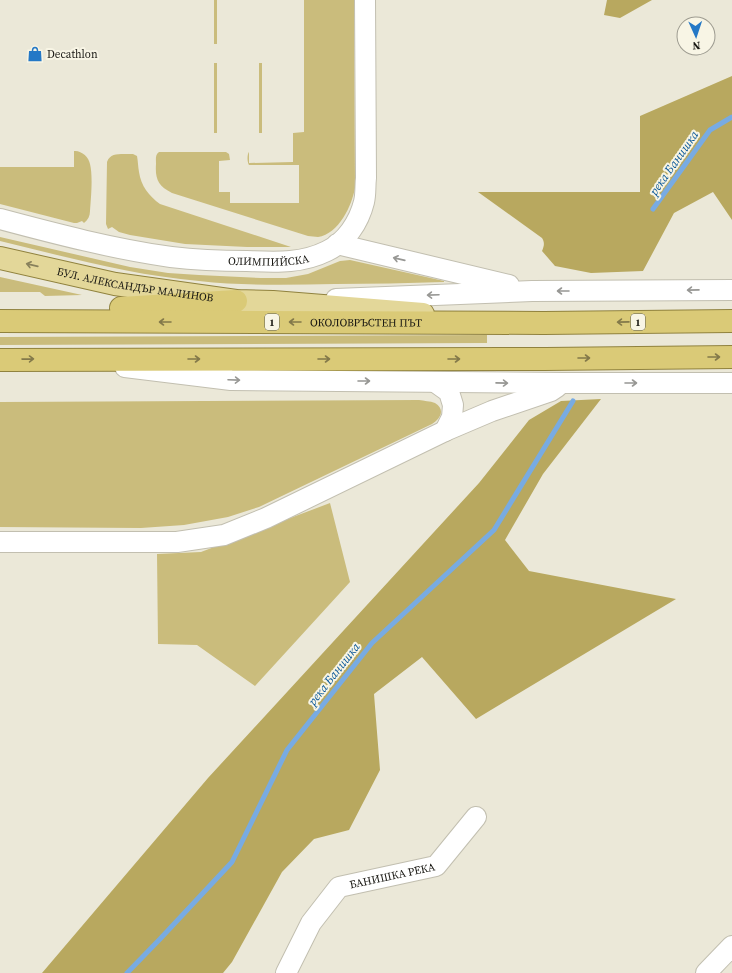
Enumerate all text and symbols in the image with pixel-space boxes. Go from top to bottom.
north arrow [676,16,716,56]
text: N [692,38,701,53]
shop icon: Decathlon [26,45,44,63]
place label: Decathlon [47,47,98,62]
water label: река Банишка [645,127,703,199]
street label: ОЛИМПИЙСКА [228,250,311,269]
one-way arrow [393,255,406,262]
one-way arrow [26,261,39,268]
street label: БУЛ. АЛЕКСАНДЪР МАЛИНОВ [56,264,215,305]
one-way arrow [687,286,700,294]
one-way arrow [557,287,570,295]
one-way arrow [427,291,440,299]
road number: 1 [265,314,279,330]
road number: 1 [631,314,645,330]
street label: ОКОЛОВРЪСТЕН ПЪТ [310,315,422,330]
one-way arrow [159,318,172,326]
one-way arrow [289,318,302,326]
one-way arrow [617,318,630,326]
one-way arrow [707,353,720,361]
one-way arrow [577,354,590,362]
one-way arrow [187,355,200,363]
one-way arrow [317,355,330,363]
one-way arrow [447,355,460,363]
one-way arrow [21,356,34,363]
one-way arrow [227,376,240,384]
one-way arrow [357,377,370,385]
one-way arrow [495,379,508,386]
one-way arrow [624,379,637,387]
water label: река Банишка [304,639,364,709]
street label: БАНИШКА РЕКА [348,859,437,892]

